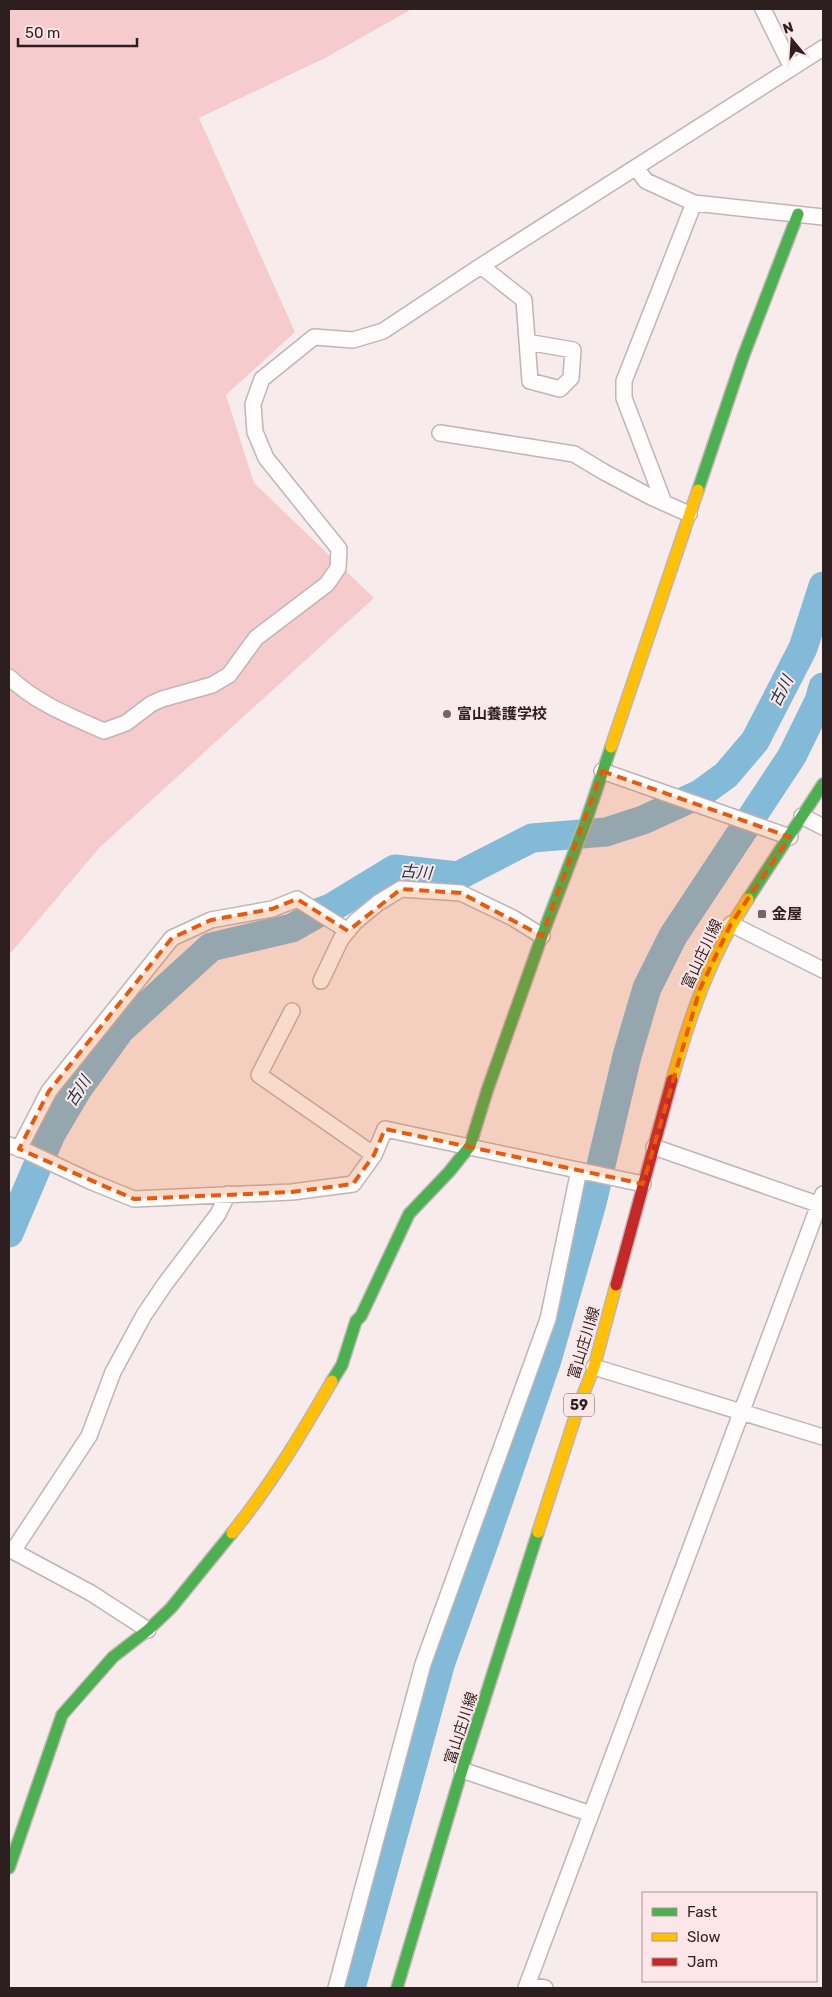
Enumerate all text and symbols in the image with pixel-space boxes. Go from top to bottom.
scale bar [18,15,136,47]
north arrow [767,15,817,65]
text: N [781,18,796,38]
text: 50 m [25,24,60,42]
water label: 古川 [765,671,798,710]
place label: 富山養護学校 [457,705,547,723]
marker: 富山養護学校 [441,708,453,720]
water label: 古川 [399,861,435,883]
place label: 金屋 [772,905,802,923]
marker: 金屋 [756,908,768,920]
street label: 富山庄川線 [678,916,726,992]
water label: 古川 [61,1071,96,1110]
street label: 富山庄川線 [564,1304,604,1382]
road number: 59 [564,1394,594,1416]
street label: 富山庄川線 [441,1690,481,1766]
legend [642,1892,817,1982]
text: Fast [687,1903,717,1921]
text: Slow [687,1928,720,1946]
text: Jam [687,1953,718,1971]

